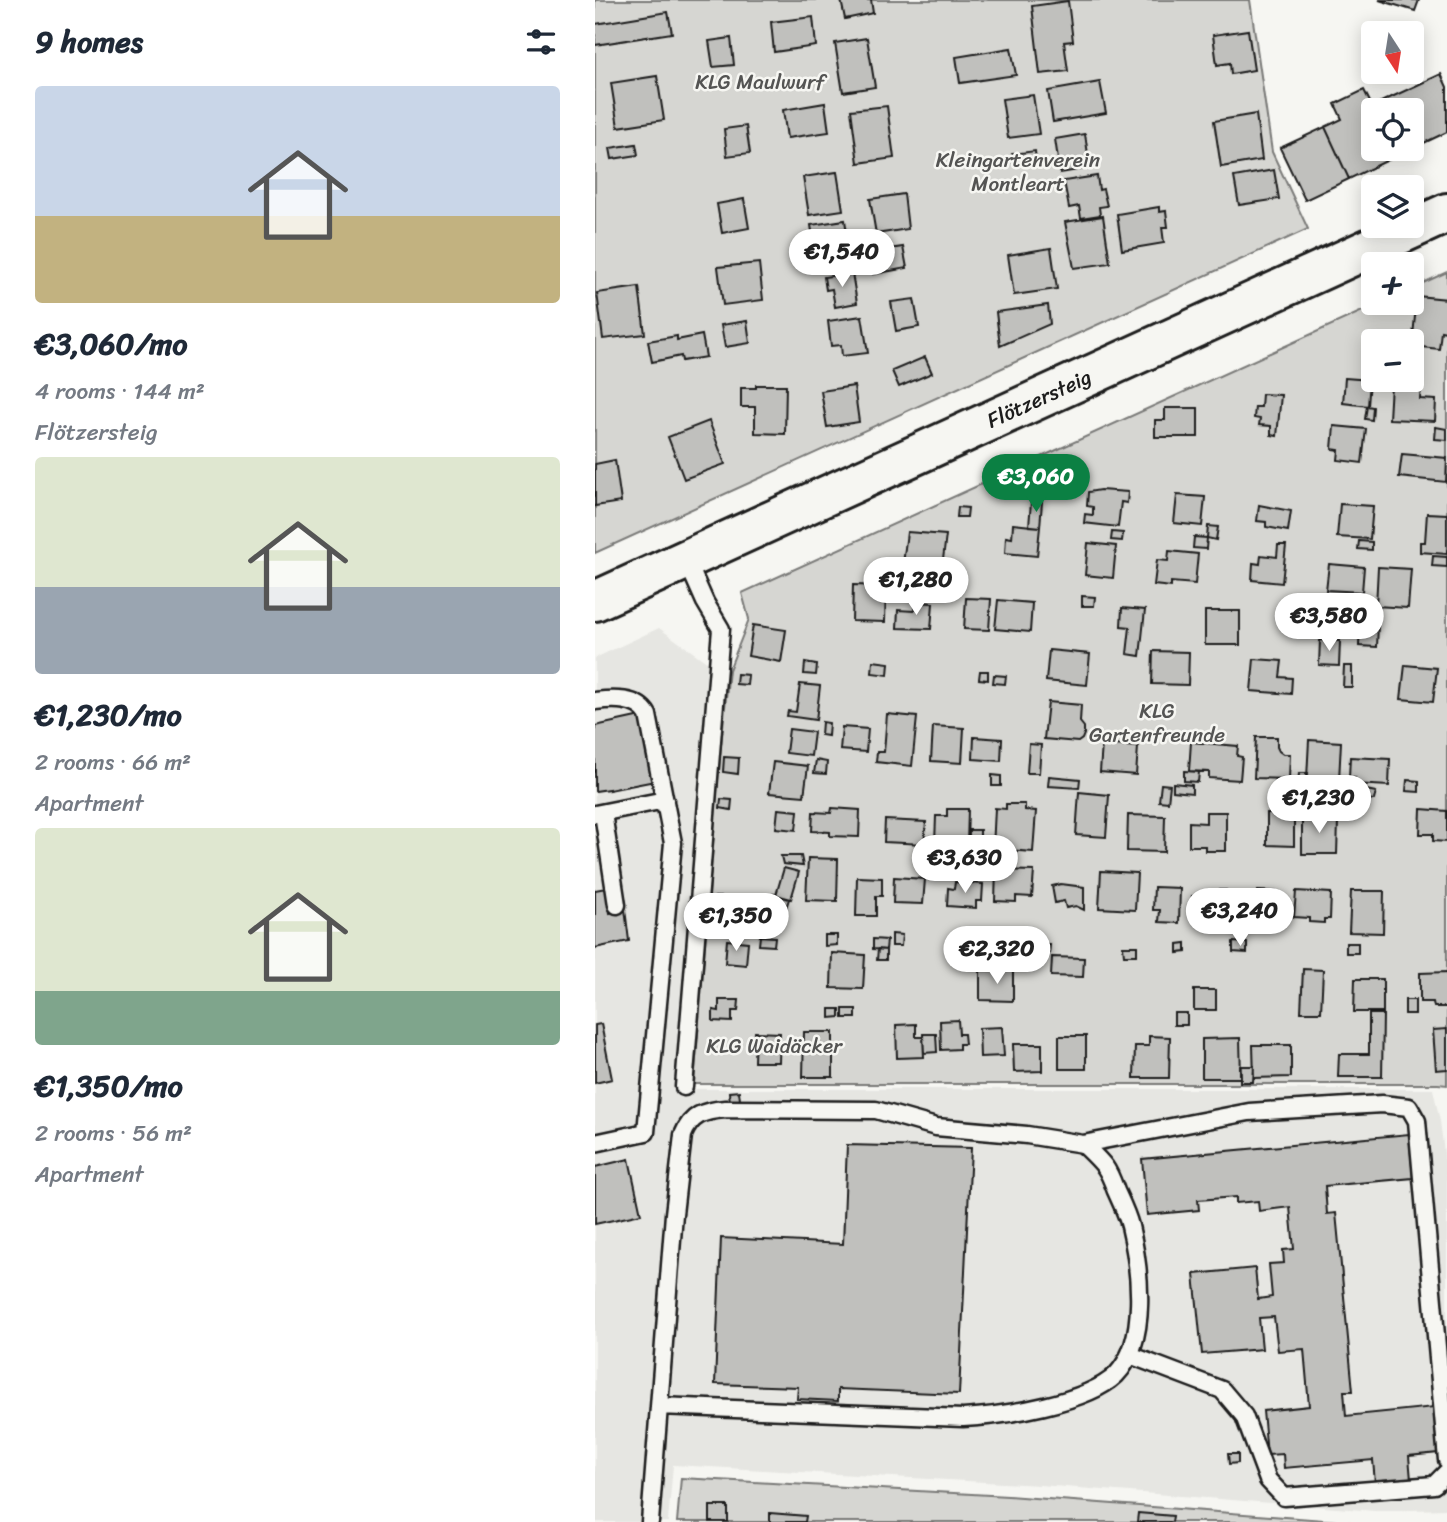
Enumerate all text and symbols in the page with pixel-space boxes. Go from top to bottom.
text: 9 homes [35,15,143,69]
north arrow [1361,21,1425,84]
map controls [1361,21,1424,392]
icon: filters [522,23,560,61]
park label: KLG Maulwurf [695,63,827,101]
button: locate [1361,98,1424,161]
icon: home [235,132,361,258]
park label: Kleingartenverein Montleart [936,141,1100,203]
button: layers [1361,175,1424,238]
pin: €1,540 [785,230,899,289]
text: €1,540 [805,231,879,272]
button: + [1361,252,1424,315]
text: €3,060/mo [35,317,188,371]
button: − [1361,329,1424,392]
street label: Flötzersteig [980,358,1098,439]
text: 4 rooms · 144 m² [35,371,205,412]
text: Flötzersteig [35,412,158,453]
pin: €3,060 [979,454,1093,514]
text: €3,060 [998,456,1074,497]
icon: home [235,503,361,629]
pin: €1,280 [859,558,973,617]
text: €1,280 [879,559,953,600]
pin: €3,580 [1272,594,1386,653]
text: €3,580 [1291,595,1367,636]
text: €1,230/mo [35,688,182,742]
park label: KLG Gartenfreunde [1089,692,1225,754]
text: 2 rooms · 66 m² [35,742,191,783]
pin: €1,230 [1262,776,1376,835]
text: €1,230 [1283,777,1355,818]
text: Apartment [35,783,144,824]
pin: €3,630 [908,836,1022,895]
text: €3,630 [928,837,1002,878]
icon: home [235,874,361,1000]
pin: €3,240 [1183,888,1297,948]
text: €3,240 [1202,890,1278,931]
pin: €1,350 [679,894,793,953]
text: €1,350 [700,895,772,936]
pin: €2,320 [940,926,1054,986]
text: €2,320 [959,928,1035,969]
park label: KLG Waidäcker [706,1027,843,1065]
text: €1,350/mo [35,1059,183,1113]
text: 2 rooms · 56 m² [35,1113,192,1154]
text: Apartment [35,1154,144,1195]

